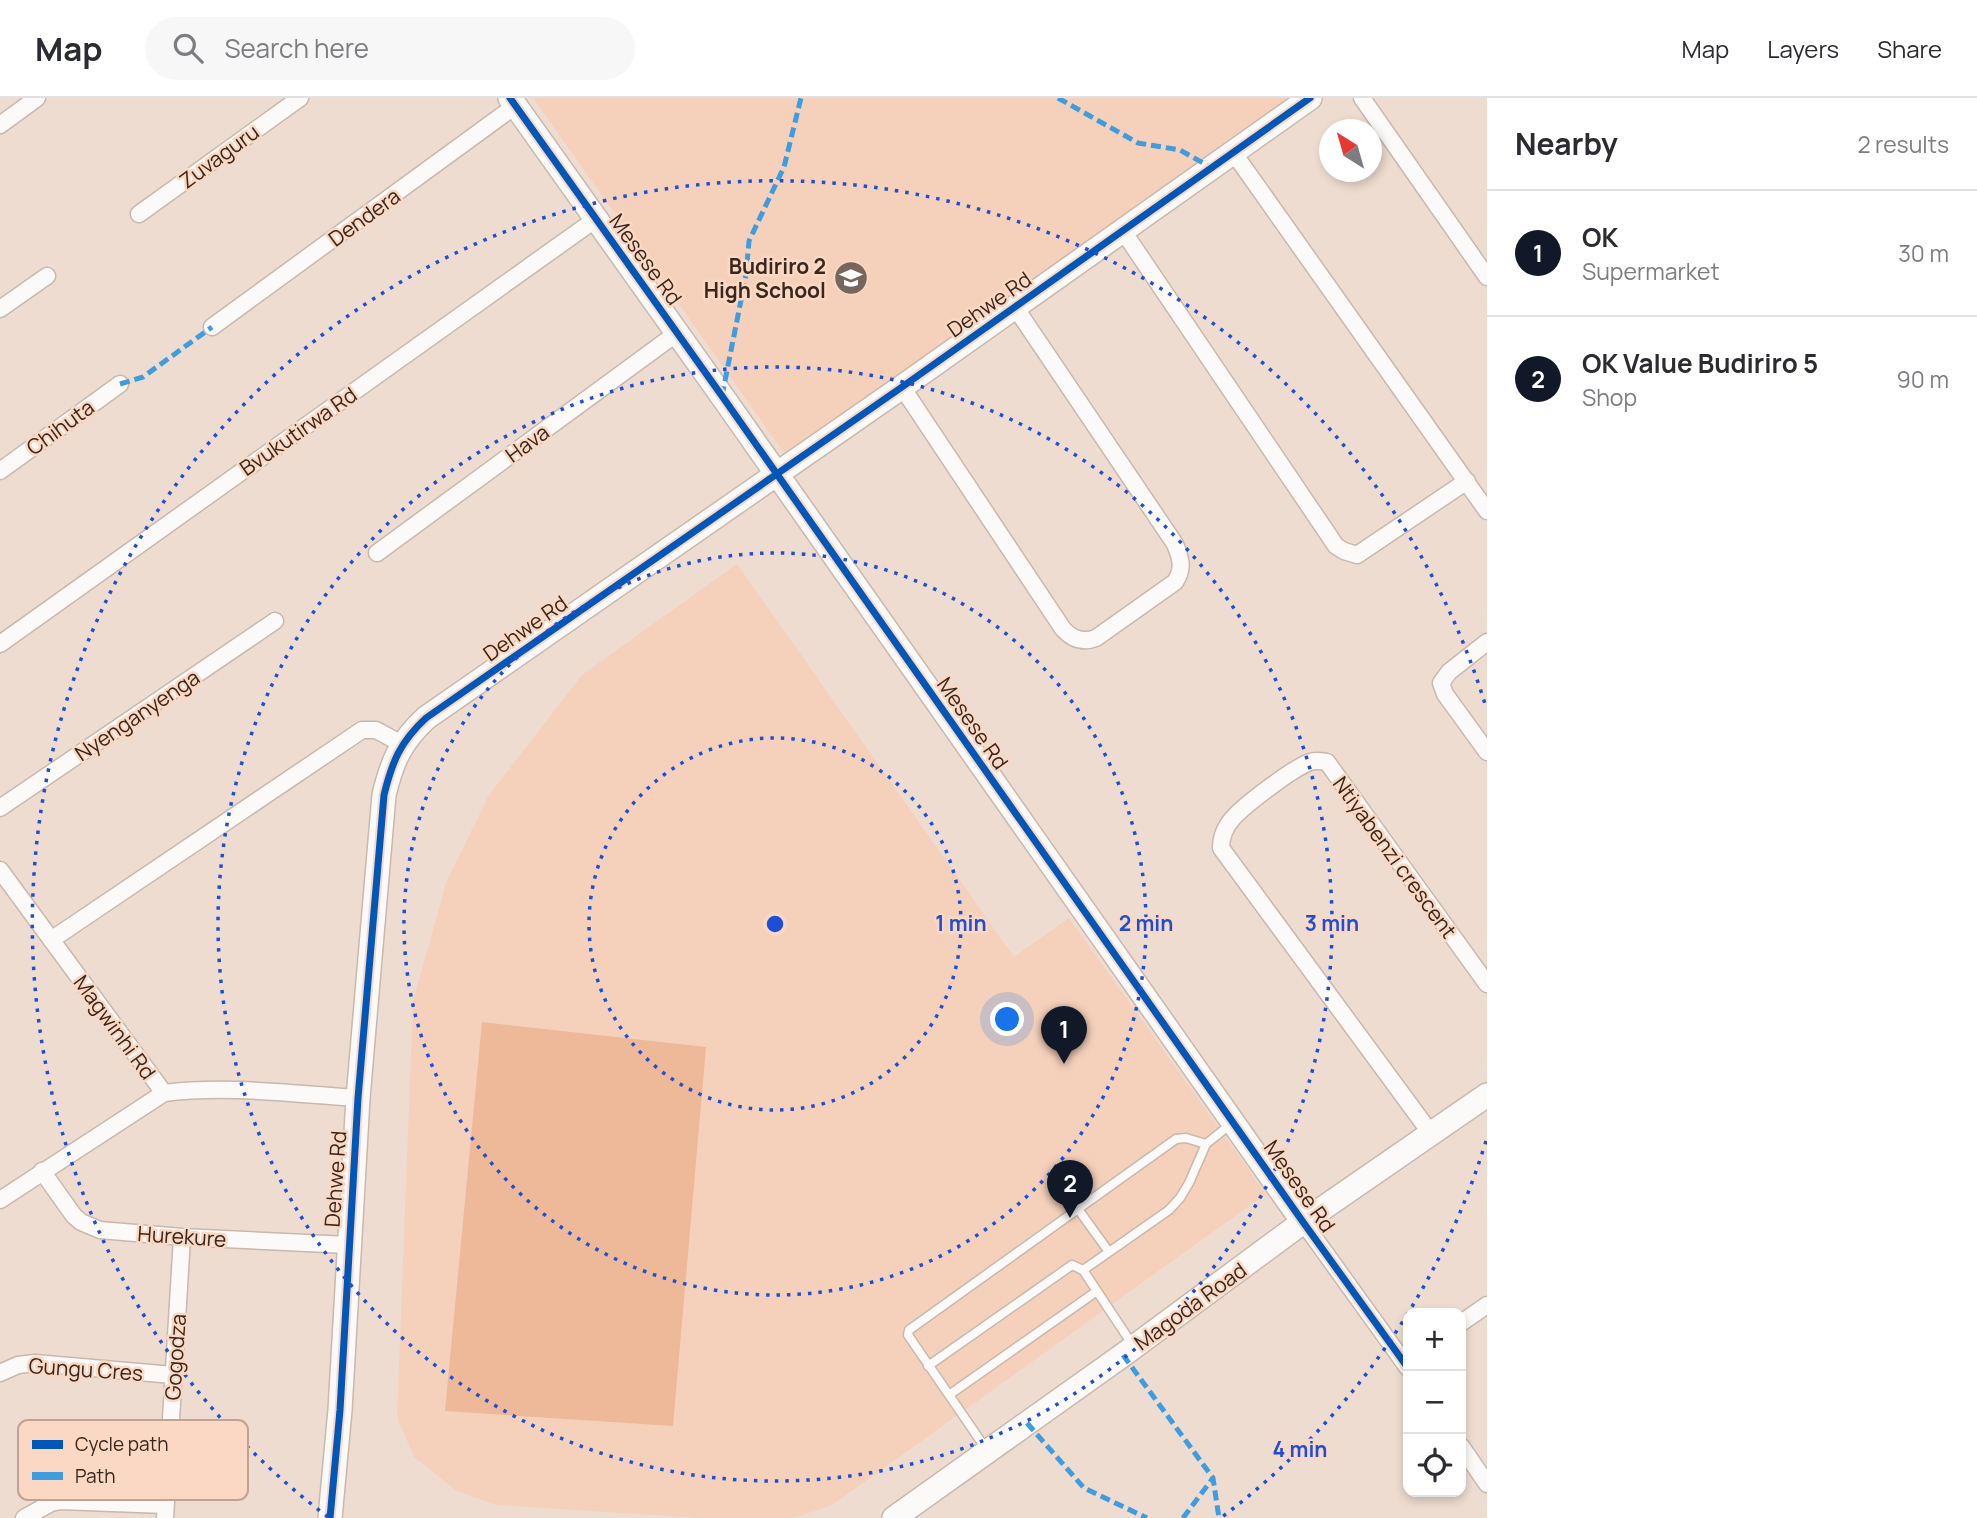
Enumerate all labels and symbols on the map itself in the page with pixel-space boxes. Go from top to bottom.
street label: Zuvaguru [174,118,264,194]
north arrow [1319,119,1382,182]
street label: Dendera [323,182,405,252]
street label: Mesese Rd [603,208,689,310]
place label: Budiriro 2 High School [704,252,826,304]
school or university icon: Budiriro 2 High School [832,259,870,297]
street label: Dehwe Rd [941,265,1037,343]
street label: Bvukutirwa Rd [234,380,362,482]
street label: Chihuta [20,393,100,461]
street label: Hava [500,418,554,468]
street label: Dehwe Rd [477,589,573,667]
street label: Nyenganyenga [69,663,205,767]
street label: Mesese Rd [931,671,1015,775]
street label: Ntiyabenzi crescent [1327,770,1463,944]
text: 1 min [935,909,987,937]
text: 2 min [1119,909,1173,937]
text: 3 min [1305,909,1359,937]
centre of rings [763,912,787,936]
street label: Magwinhi Rd [68,969,162,1085]
your location [990,1002,1024,1036]
pin: 1 [1041,1006,1087,1064]
street label: Dehwe Rd [318,1130,352,1228]
street label: Mesese Rd [1258,1134,1342,1238]
pin: 2 [1047,1160,1093,1218]
street label: Hurekure [137,1219,227,1253]
street label: Magoda Road [1128,1256,1252,1356]
street label: Gogodza [158,1313,192,1401]
street label: Gungu Cres [28,1351,144,1387]
legend [18,1420,248,1500]
text: Cycle path [75,1431,169,1457]
text: 4 min [1273,1435,1327,1463]
text: Path [75,1463,115,1489]

